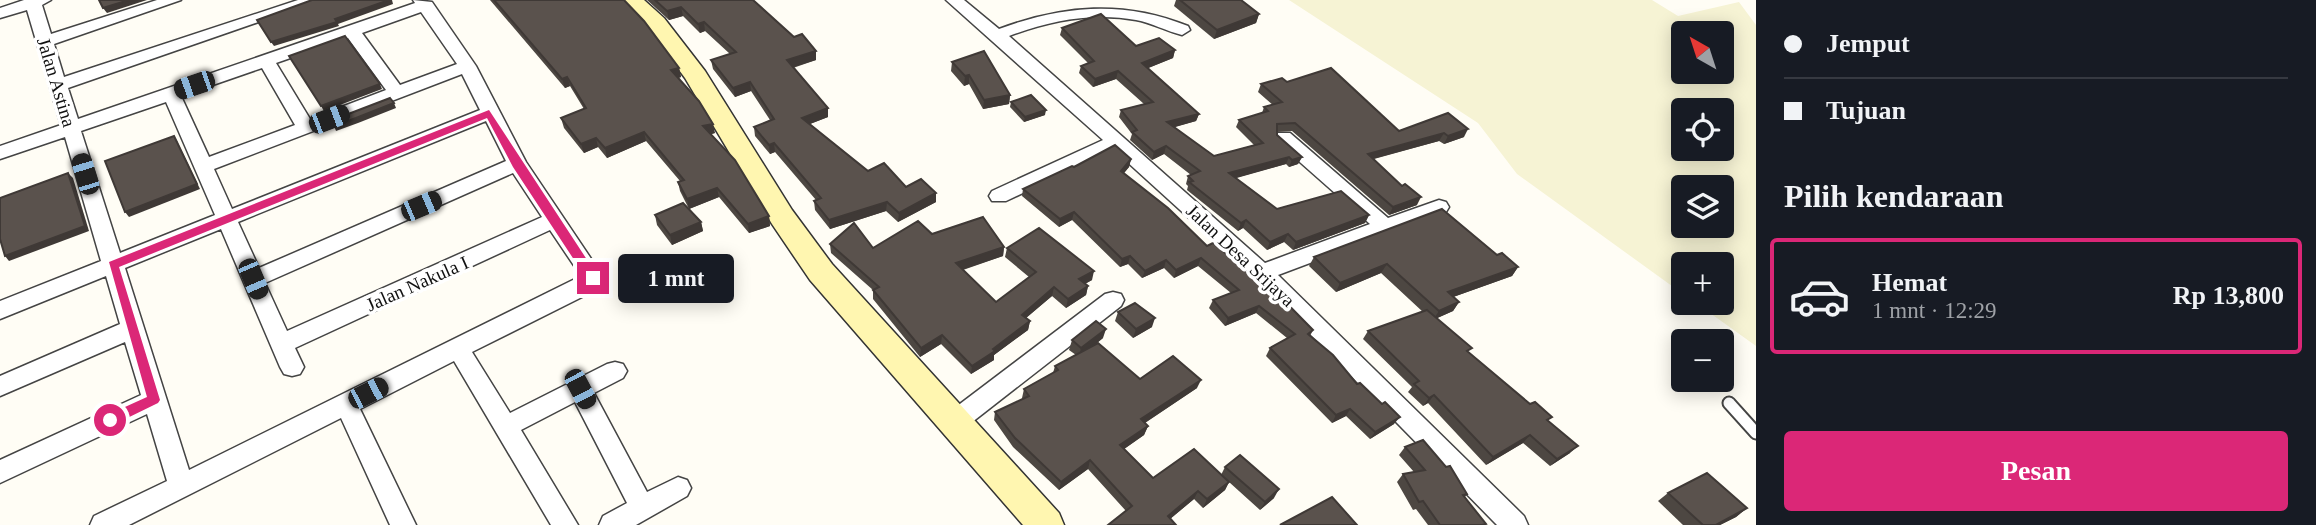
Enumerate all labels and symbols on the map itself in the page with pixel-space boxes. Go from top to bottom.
north arrow [1671,21,1734,84]
street label: Jalan Astina [33,35,80,130]
car [171,68,218,102]
car [306,102,353,136]
car [69,151,102,197]
car [398,188,445,224]
street label: Jalan Desa Srijaya [1182,200,1300,311]
street label: Jalan Nakula I [363,252,472,315]
callout: 1 mnt [618,254,733,302]
car [236,256,271,302]
route end [577,262,609,294]
car [561,366,600,412]
car [345,374,392,412]
route start [94,404,126,436]

